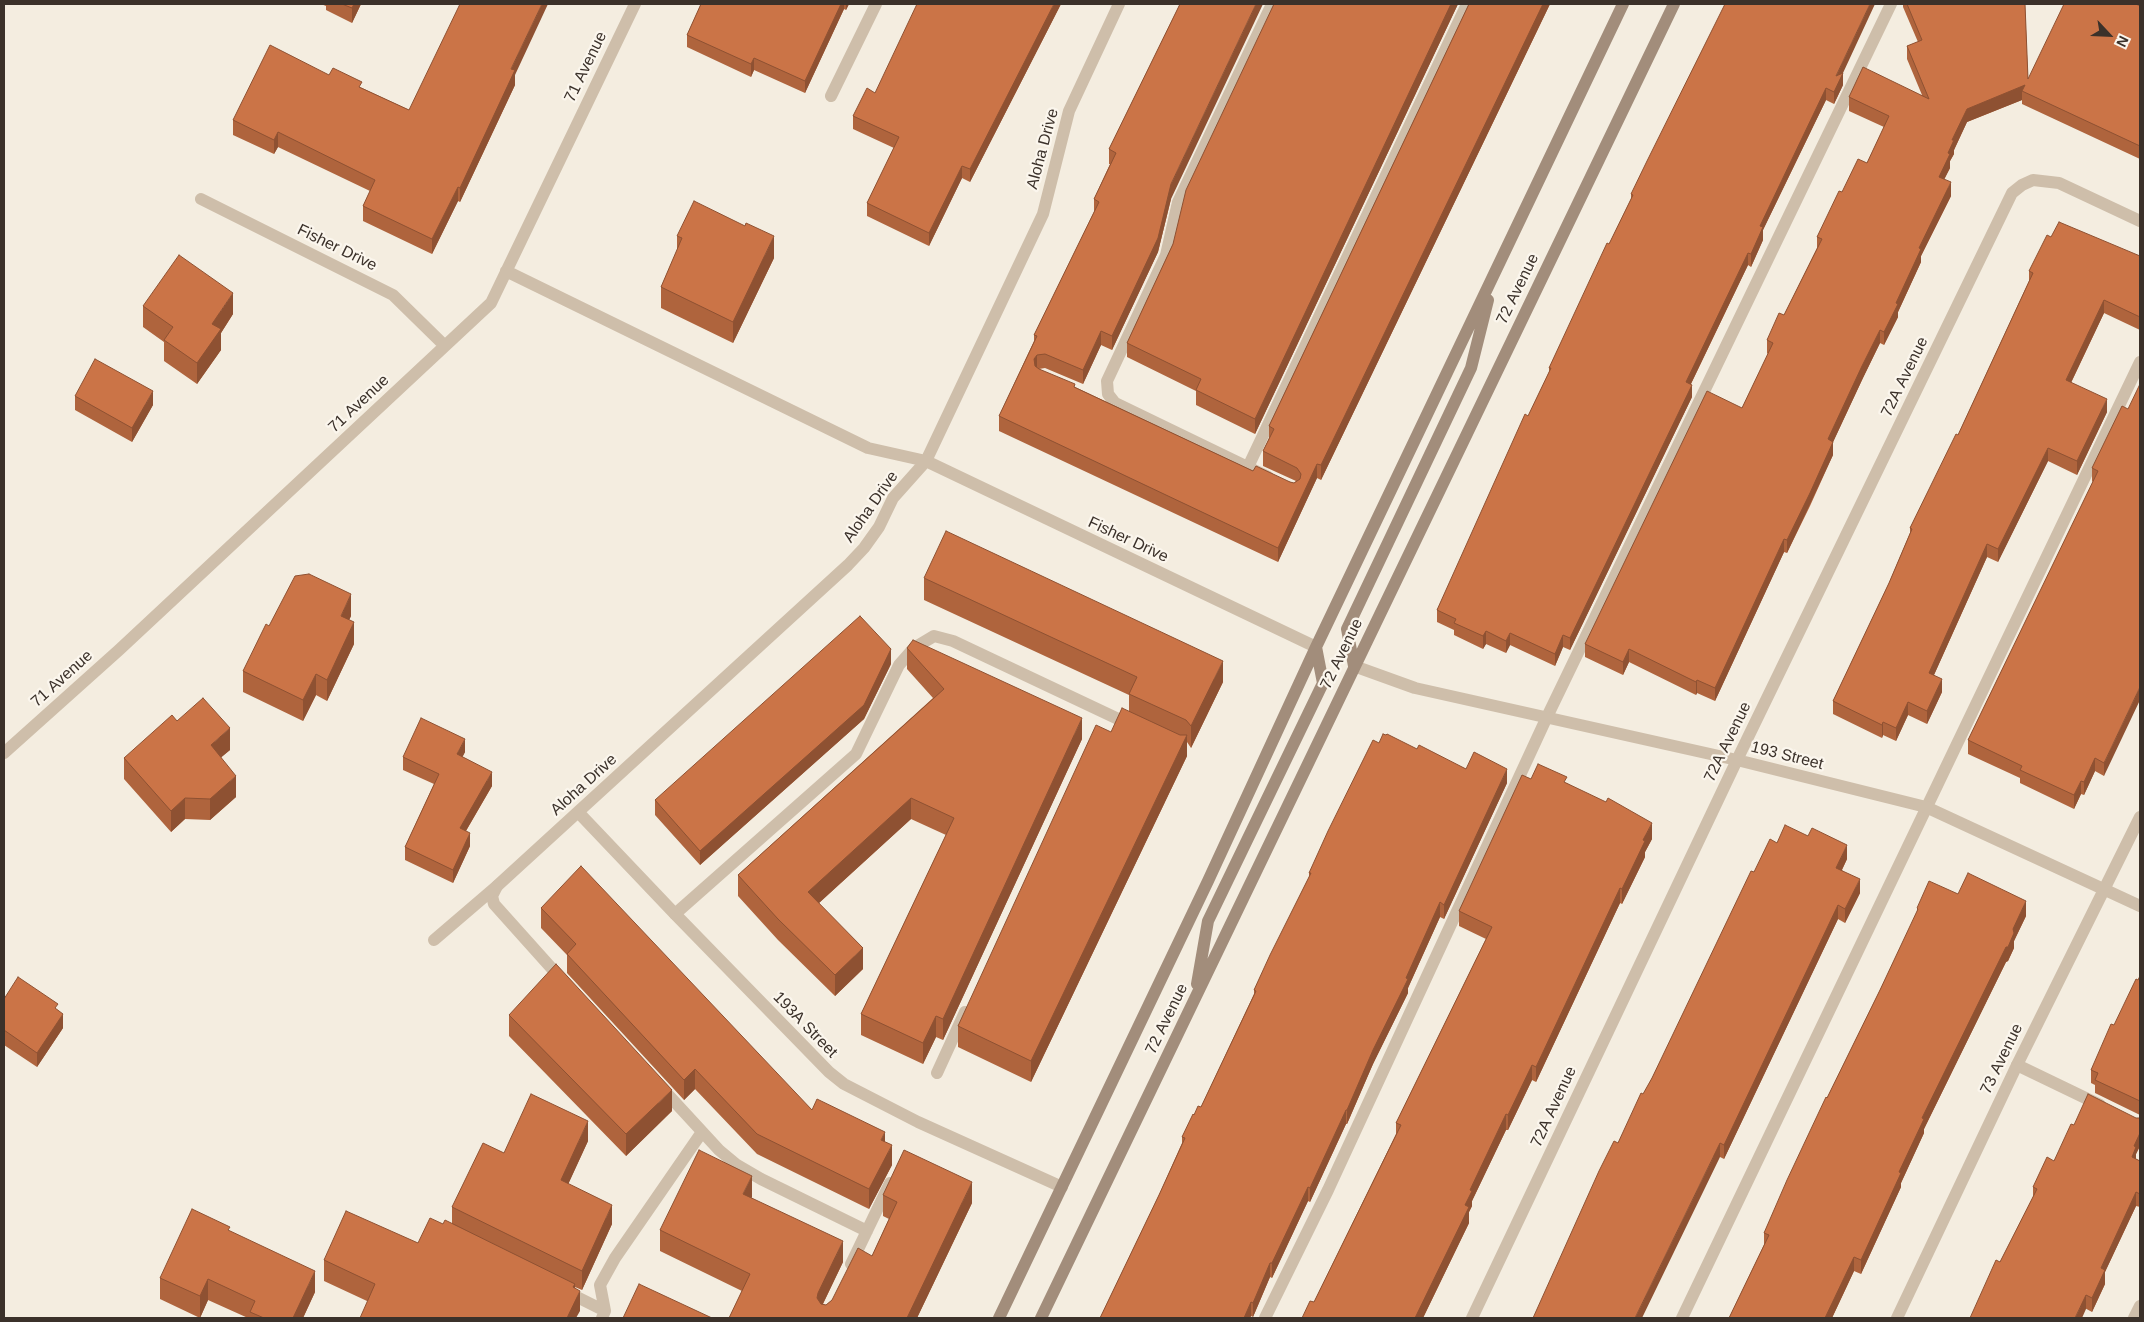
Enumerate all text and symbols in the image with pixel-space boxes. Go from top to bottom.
north arrow [2084,10,2134,60]
street label: 71 Avenue [561,29,611,105]
text: N [2113,33,2132,49]
street label: Aloha Drive [1023,107,1063,191]
street label: Fisher Drive [294,220,380,276]
street label: 72 Avenue [1493,251,1543,327]
street label: 72A Avenue [1877,334,1933,420]
street label: 71 Avenue [325,371,393,437]
street label: Aloha Drive [839,468,903,546]
street label: Fisher Drive [1085,513,1171,567]
street label: 72 Avenue [1317,616,1367,692]
street label: 71 Avenue [27,646,97,712]
street label: 72A Avenue [1700,699,1756,785]
street label: 193 Street [1749,738,1825,774]
street label: Aloha Drive [547,750,621,820]
street label: 72 Avenue [1142,981,1192,1057]
street label: 193A Street [769,988,841,1062]
street label: 73 Avenue [1977,1021,2027,1097]
street label: 72A Avenue [1527,1064,1581,1150]

